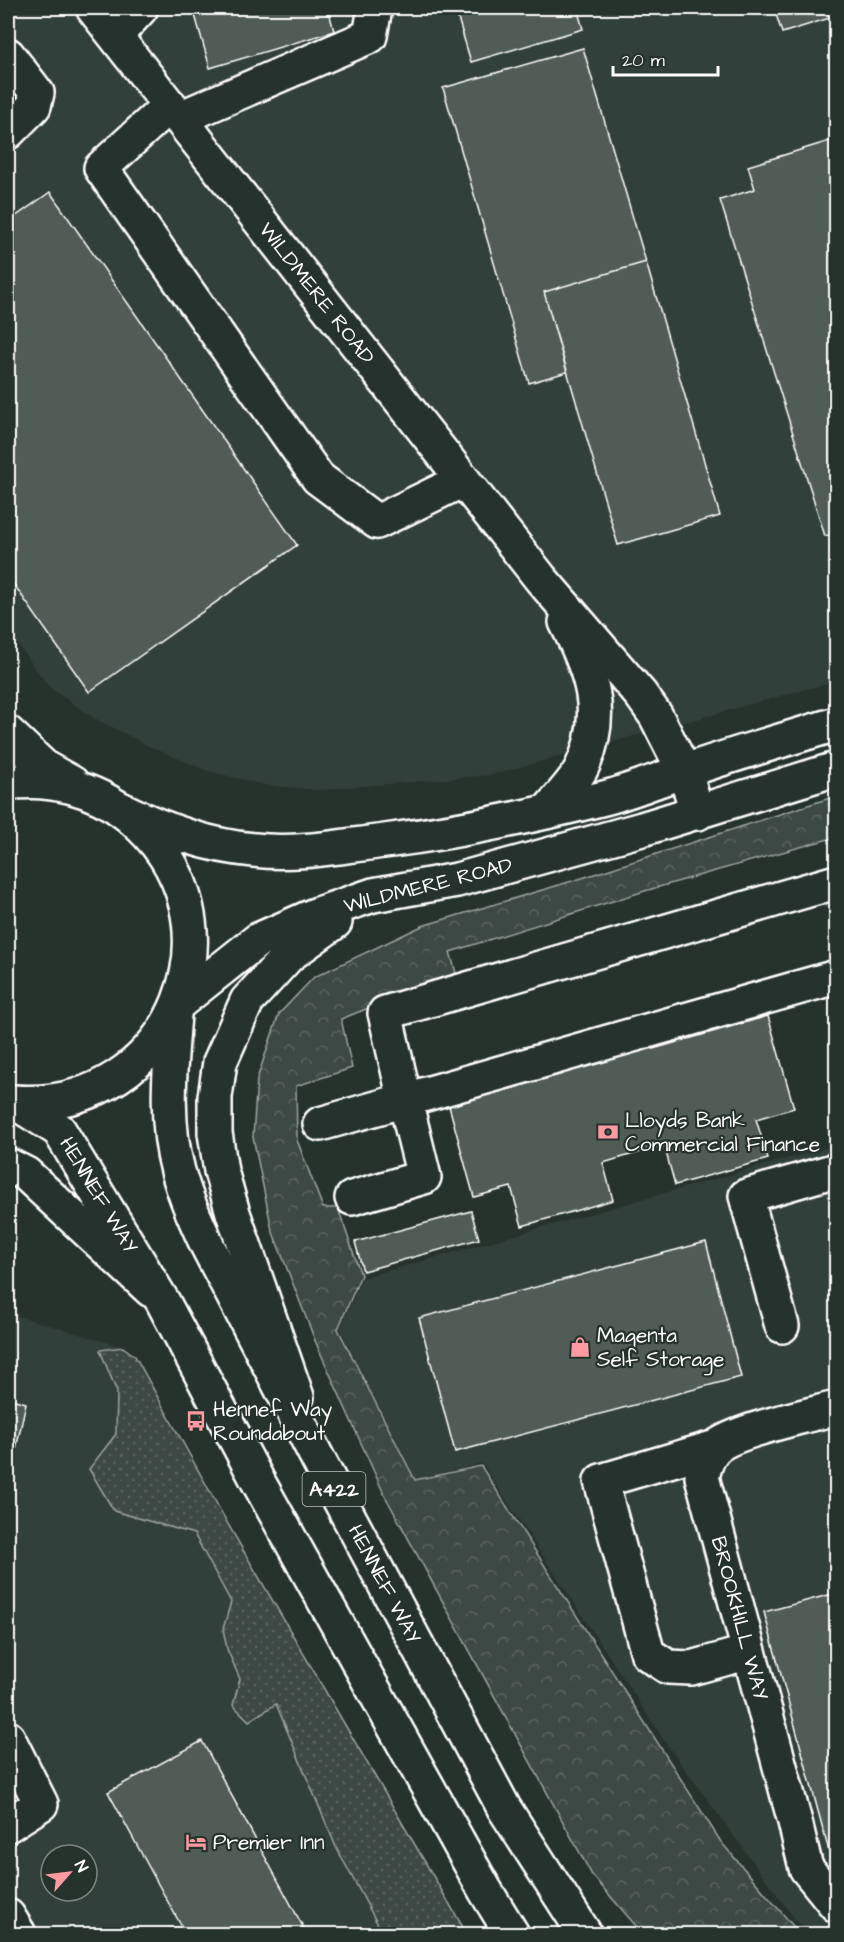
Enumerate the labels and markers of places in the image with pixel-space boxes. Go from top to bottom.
place label: Lloyds Bank Commercial Finance [625,1106,820,1159]
bank icon: Lloyds Bank Commercial Finance [596,1120,620,1144]
place label: Magenta Self Storage [597,1321,724,1376]
shop icon: Magenta Self Storage [568,1335,592,1359]
place label: Hennef Way Roundabout [213,1395,333,1448]
bus stop icon: Hennef Way Roundabout [184,1409,208,1433]
place label: Premier Inn [213,1828,324,1857]
hotel icon: Premier Inn [184,1830,208,1854]

